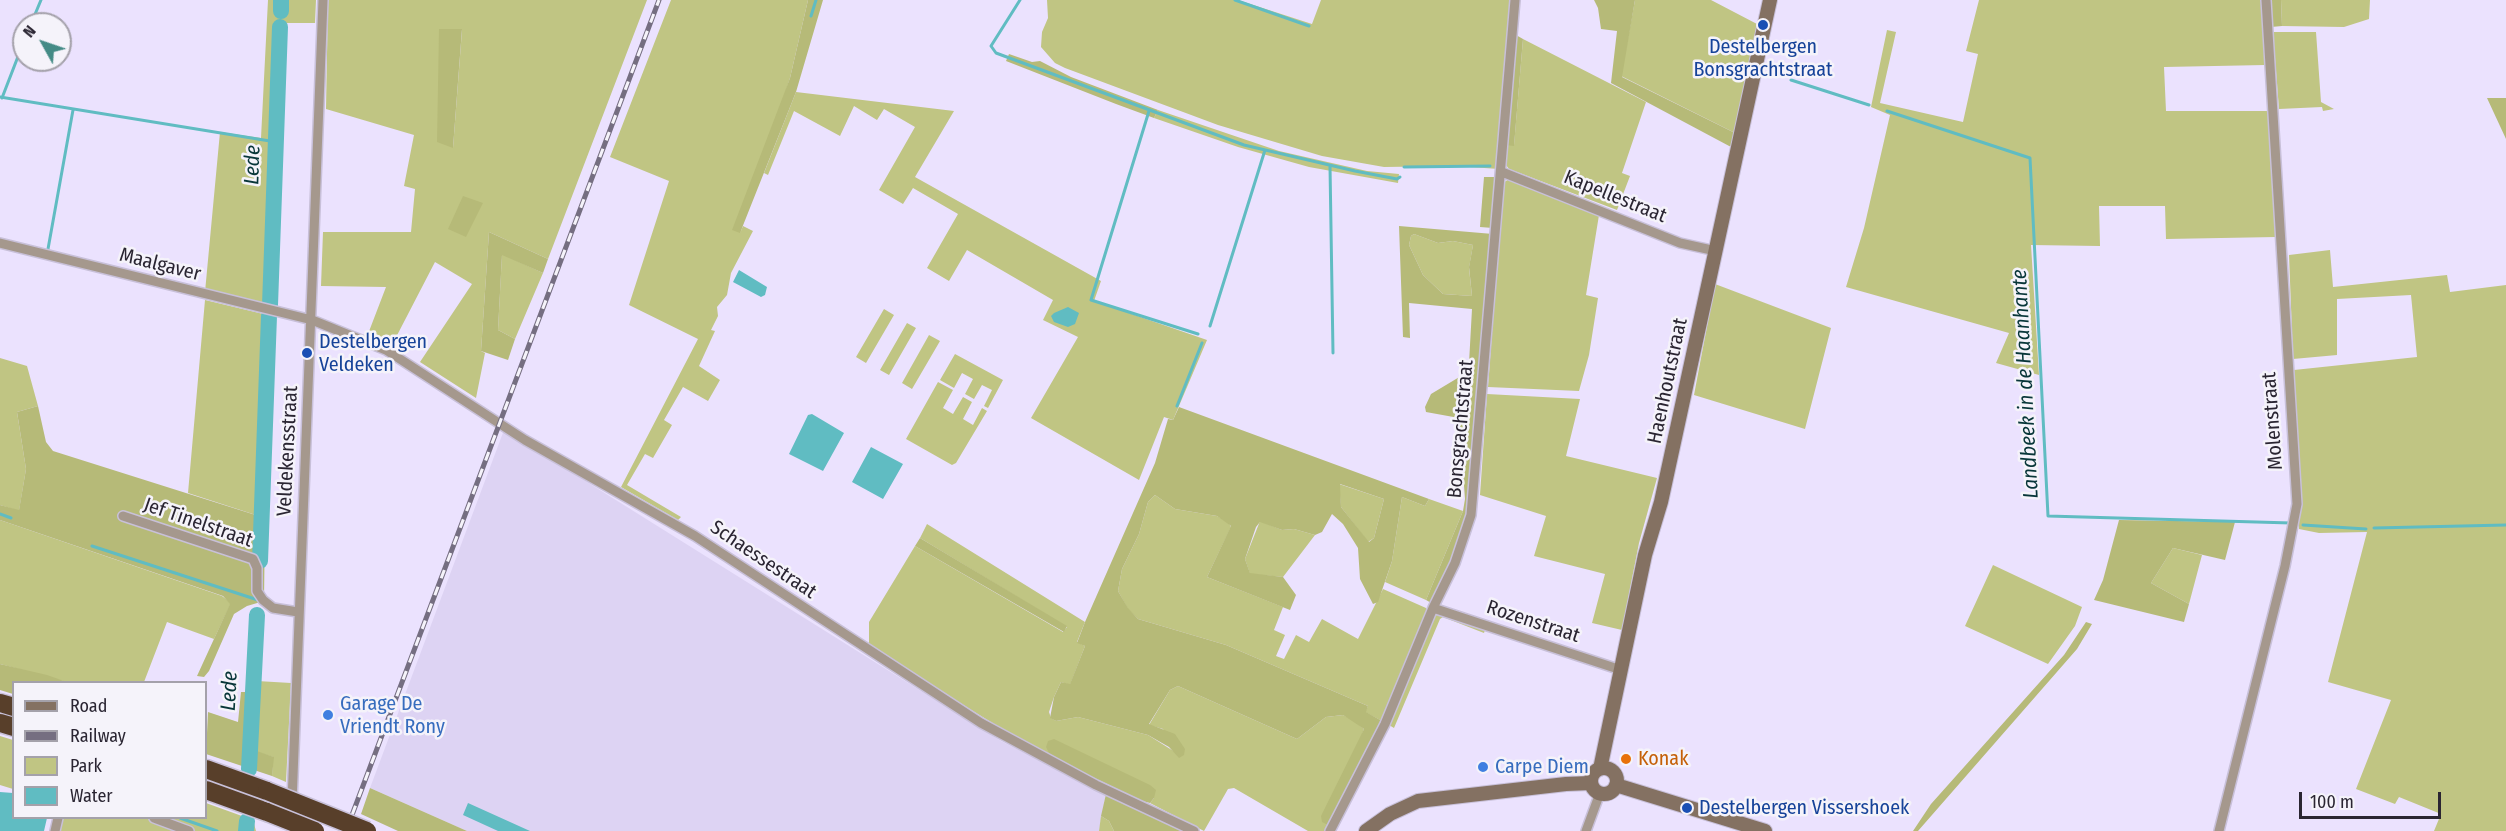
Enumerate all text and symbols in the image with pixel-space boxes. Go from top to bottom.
north arrow [12,12,72,72]
marker: Destelbergen Bonsgrachtstraat [1756,18,1770,32]
text: N [19,22,40,41]
place label: Destelbergen Bonsgrachtstraat [1693,35,1833,82]
water label: Lede [240,145,266,185]
street label: Kapellestraat [1560,166,1670,228]
street label: Maalgaver [117,243,203,287]
water label: Landbeek in de Haanhante [2007,269,2045,499]
street label: Haenhoutstraat [1643,316,1693,446]
place label: Destelbergen Veldeken [319,330,427,377]
marker: Destelbergen Veldeken [300,346,314,360]
street label: Bonsgrachtstraat [1443,359,1479,499]
street label: Molenstraat [2258,371,2288,471]
street label: Veldekensstraat [273,385,303,517]
street label: Jef Tinelstraat [140,493,256,553]
street label: Schaessestraat [705,516,821,604]
street label: Rozenstraat [1483,596,1583,648]
water label: Lede [216,670,244,712]
legend [12,681,207,819]
place label: Garage De Vriendt Rony [340,692,445,739]
text: Road [70,695,107,717]
marker: Garage De Vriendt Rony [321,708,335,722]
text: Railway [70,725,126,747]
place label: Konak [1638,747,1688,771]
marker: Konak [1619,752,1633,766]
text: Park [70,755,102,777]
place label: Carpe Diem [1495,755,1589,779]
marker: Carpe Diem [1476,760,1490,774]
scale bar [2302,780,2444,818]
text: Water [70,785,113,807]
text: 100 m [2310,791,2354,813]
place label: Destelbergen Vissershoek [1699,796,1909,820]
marker: Destelbergen Vissershoek [1680,801,1694,815]

